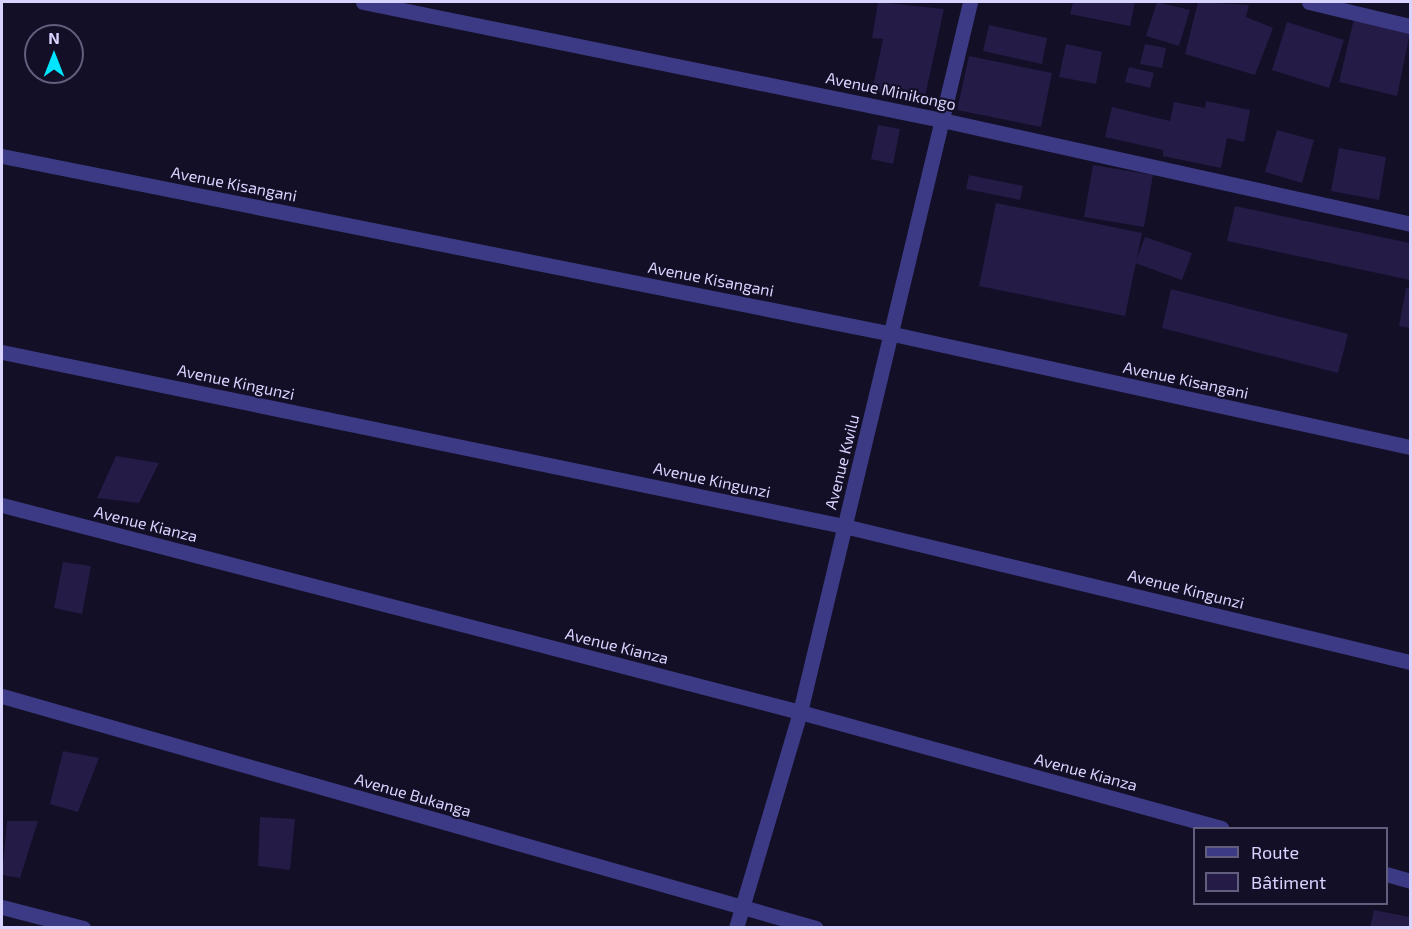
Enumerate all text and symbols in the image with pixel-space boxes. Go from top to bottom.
north arrow [24,24,84,84]
text: N [48,28,60,47]
street label: Avenue Minikongo [824,68,958,114]
street label: Avenue Kisangani [169,162,299,206]
street label: Avenue Kisangani [646,257,776,301]
street label: Avenue Kisangani [1122,357,1250,403]
street label: Avenue Kingunzi [176,360,296,404]
street label: Avenue Kwilu [821,412,863,512]
street label: Avenue Kingunzi [652,458,772,502]
street label: Avenue Kianza [92,502,200,546]
street label: Avenue Kingunzi [1126,565,1246,613]
street label: Avenue Kianza [563,624,671,668]
street label: Avenue Kianza [1032,749,1140,795]
street label: Avenue Bukanga [353,769,473,821]
legend [1193,827,1388,905]
text: Route [1251,841,1299,863]
text: Bâtiment [1251,871,1326,893]

